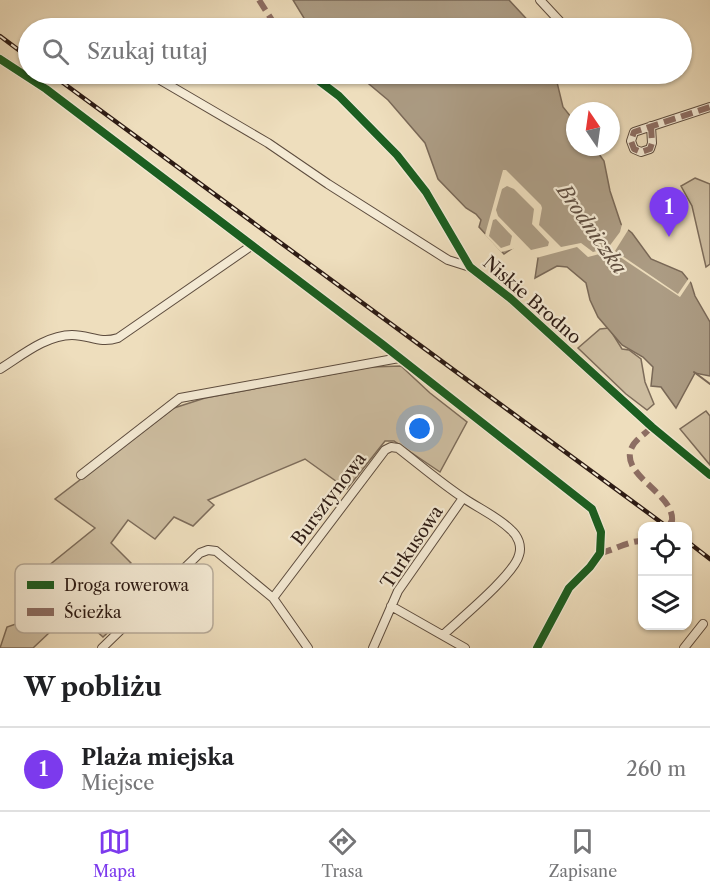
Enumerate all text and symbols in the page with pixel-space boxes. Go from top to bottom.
search box [18,18,692,84]
icon: search [39,35,72,68]
text: Szukaj tutaj [87,38,208,65]
north arrow [566,102,620,156]
water label: Brodniczka [551,178,632,279]
pin: 1 [650,188,688,237]
street label: Niskie Brodno [478,251,586,349]
your location [405,414,434,443]
street label: Bursztynowa [287,448,371,550]
street label: Turkusowa [376,501,448,593]
map controls [638,522,692,630]
button: locate [638,522,692,576]
legend [15,564,213,633]
text: Droga rowerowa [64,575,190,595]
button: layers [638,576,692,630]
text: Ścieżka [64,602,122,622]
text: W pobliżu [24,671,162,703]
text: Plaża miejska [81,744,234,771]
text: 1 [39,757,48,781]
text: 260 m [626,757,686,781]
text: Miejsce [81,771,155,795]
tab: Mapa [93,825,136,881]
tab: Trasa [321,825,363,881]
tab: Zapisane [549,825,617,881]

